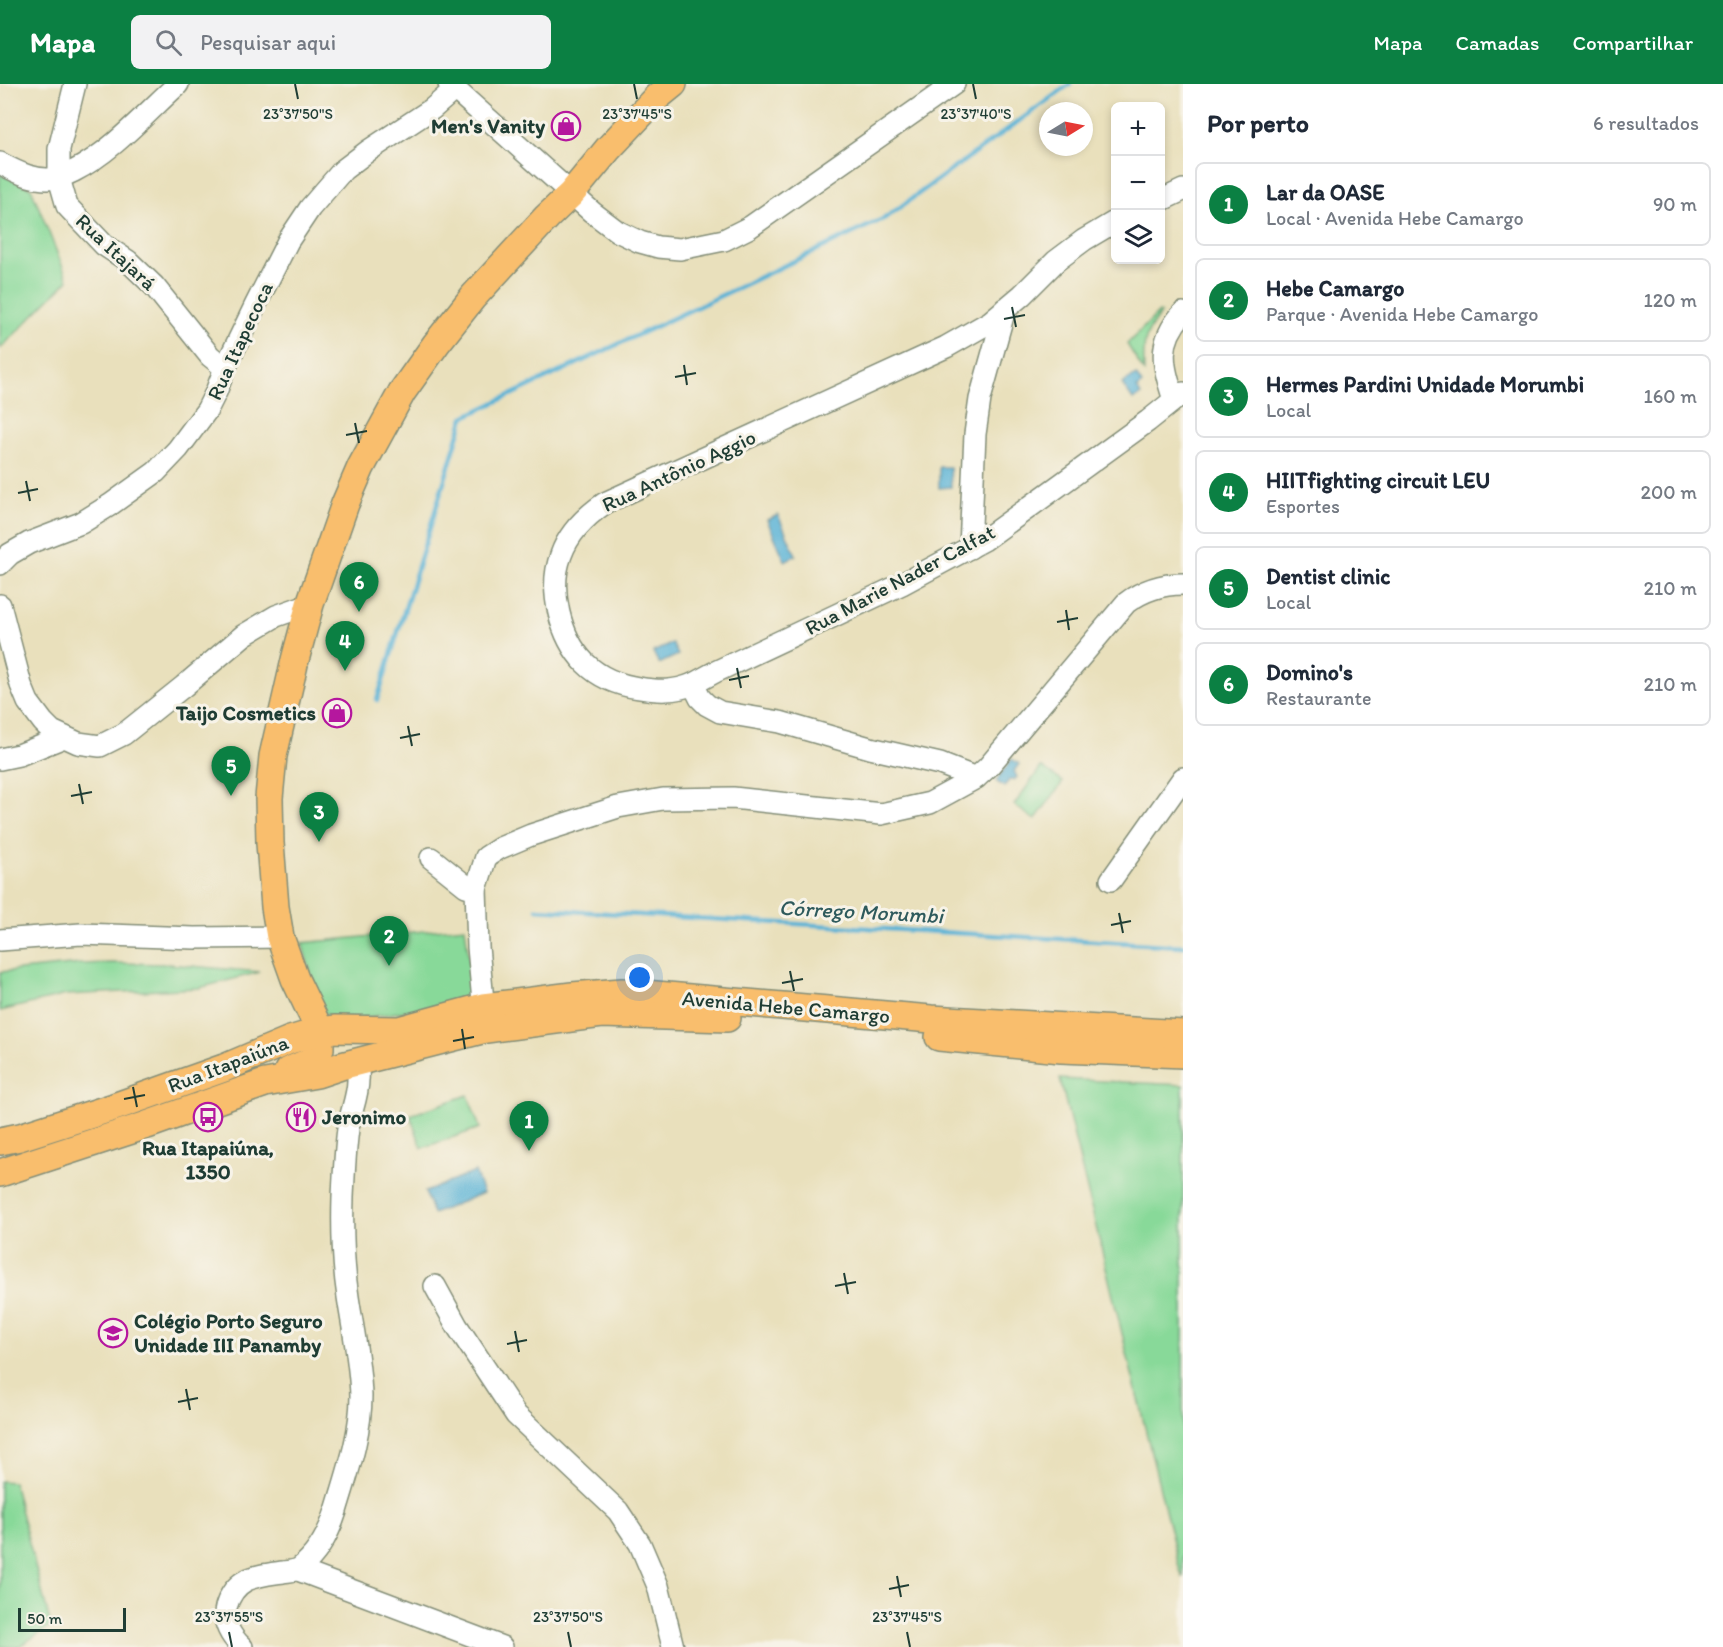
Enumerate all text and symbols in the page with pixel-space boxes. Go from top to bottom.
search box [131,15,551,69]
text: Mapa [30,25,95,59]
icon: search [152,26,185,59]
text: Pesquisar aqui [200,29,336,56]
text: Mapa [1374,30,1422,55]
text: Camadas [1455,30,1539,55]
text: Compartilhar [1572,30,1693,55]
north arrow [1039,102,1093,156]
map controls [1111,102,1165,264]
button: + [1111,102,1165,156]
text: 23°37'50"S [263,105,333,123]
text: 23°37'45"S [602,105,672,123]
text: 23°37'40"S [940,105,1012,123]
text: Por perto [1207,107,1309,139]
shop icon: Men's Vanity [550,110,582,142]
text: 6 resultados [1593,111,1699,135]
place label: Men's Vanity [431,113,545,139]
button: − [1111,156,1165,210]
text: Lar da OASE [1266,179,1384,206]
text: 1 [1224,192,1233,216]
text: 90 m [1653,192,1697,216]
text: Local · Avenida Hebe Camargo [1266,206,1524,230]
street label: Rua Itajará [71,208,162,295]
button: layers [1111,210,1165,264]
text: Hebe Camargo [1266,275,1405,302]
street label: Rua Itapecoca [201,278,278,404]
text: 2 [1223,288,1234,312]
text: 120 m [1644,288,1697,312]
text: Parque · Avenida Hebe Camargo [1266,302,1538,326]
text: Hermes Pardini Unidade Morumbi [1266,371,1584,398]
text: 3 [1223,384,1234,408]
text: 160 m [1644,384,1697,408]
text: Local [1266,398,1311,422]
street label: Rua Antônio Aggio [598,424,760,517]
text: HIITfighting circuit LEU [1266,467,1490,494]
text: 4 [1222,480,1235,504]
text: 200 m [1641,480,1697,504]
text: Esportes [1266,494,1340,518]
street label: Rua Marie Nader Calfat [801,519,999,640]
pin: 6 [340,562,378,612]
text: Dentist clinic [1266,563,1390,590]
text: 5 [1223,576,1234,600]
text: 210 m [1644,576,1697,600]
text: Local [1266,590,1311,614]
pin: 4 [326,622,364,671]
text: Domino's [1266,659,1353,686]
text: 6 [1223,672,1234,696]
text: 210 m [1644,672,1697,696]
text: Restaurante [1266,686,1371,710]
shop icon: Taijo Cosmetics [321,697,353,729]
place label: Taijo Cosmetics [175,700,316,726]
pin: 5 [212,746,250,796]
pin: 3 [300,792,338,842]
water label: Córrego Morumbi [778,894,946,929]
pin: 2 [370,916,408,966]
your location [625,963,654,992]
street label: Avenida Hebe Camargo [681,985,891,1028]
street label: Rua Itapaiúna [164,1029,292,1098]
bus stop icon: Rua Itapaiúna, 1350 [192,1101,224,1133]
restaurant icon: Jeronimo [285,1101,317,1133]
pin: 1 [510,1102,548,1151]
place label: Jeronimo [321,1104,407,1129]
place label: Rua Itapaiúna, 1350 [142,1135,274,1184]
place label: Colégio Porto Seguro Unidade III Panamby [134,1308,323,1358]
school or university icon: Colégio Porto Seguro Unidade III Panamby [97,1317,129,1349]
scale bar [18,1605,126,1632]
text: 23°37'55"S [195,1608,263,1626]
text: 23°37'50"S [533,1608,603,1626]
text: 23°37'45"S [872,1608,942,1626]
text: 50 m [27,1609,62,1628]

